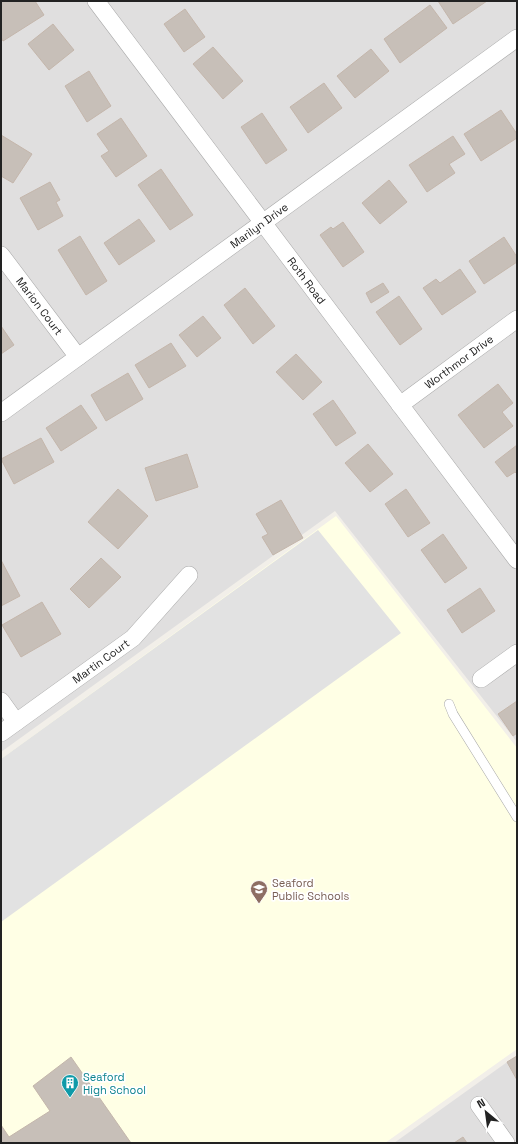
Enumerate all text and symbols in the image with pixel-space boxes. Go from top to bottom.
street label: Marilyn Drive [227,200,291,251]
street label: Roth Road [284,254,329,307]
street label: Marion Court [13,274,66,338]
street label: Worthmor Drive [422,332,496,392]
street label: Martin Court [69,636,132,686]
place label: Seaford Public Schools [272,876,350,903]
school or university icon: Seaford Public Schools [249,879,269,904]
place label: Seaford High School [83,1070,146,1097]
building icon: Seaford High School [60,1073,80,1098]
north arrow [466,1092,506,1132]
text: N [475,1095,488,1111]

